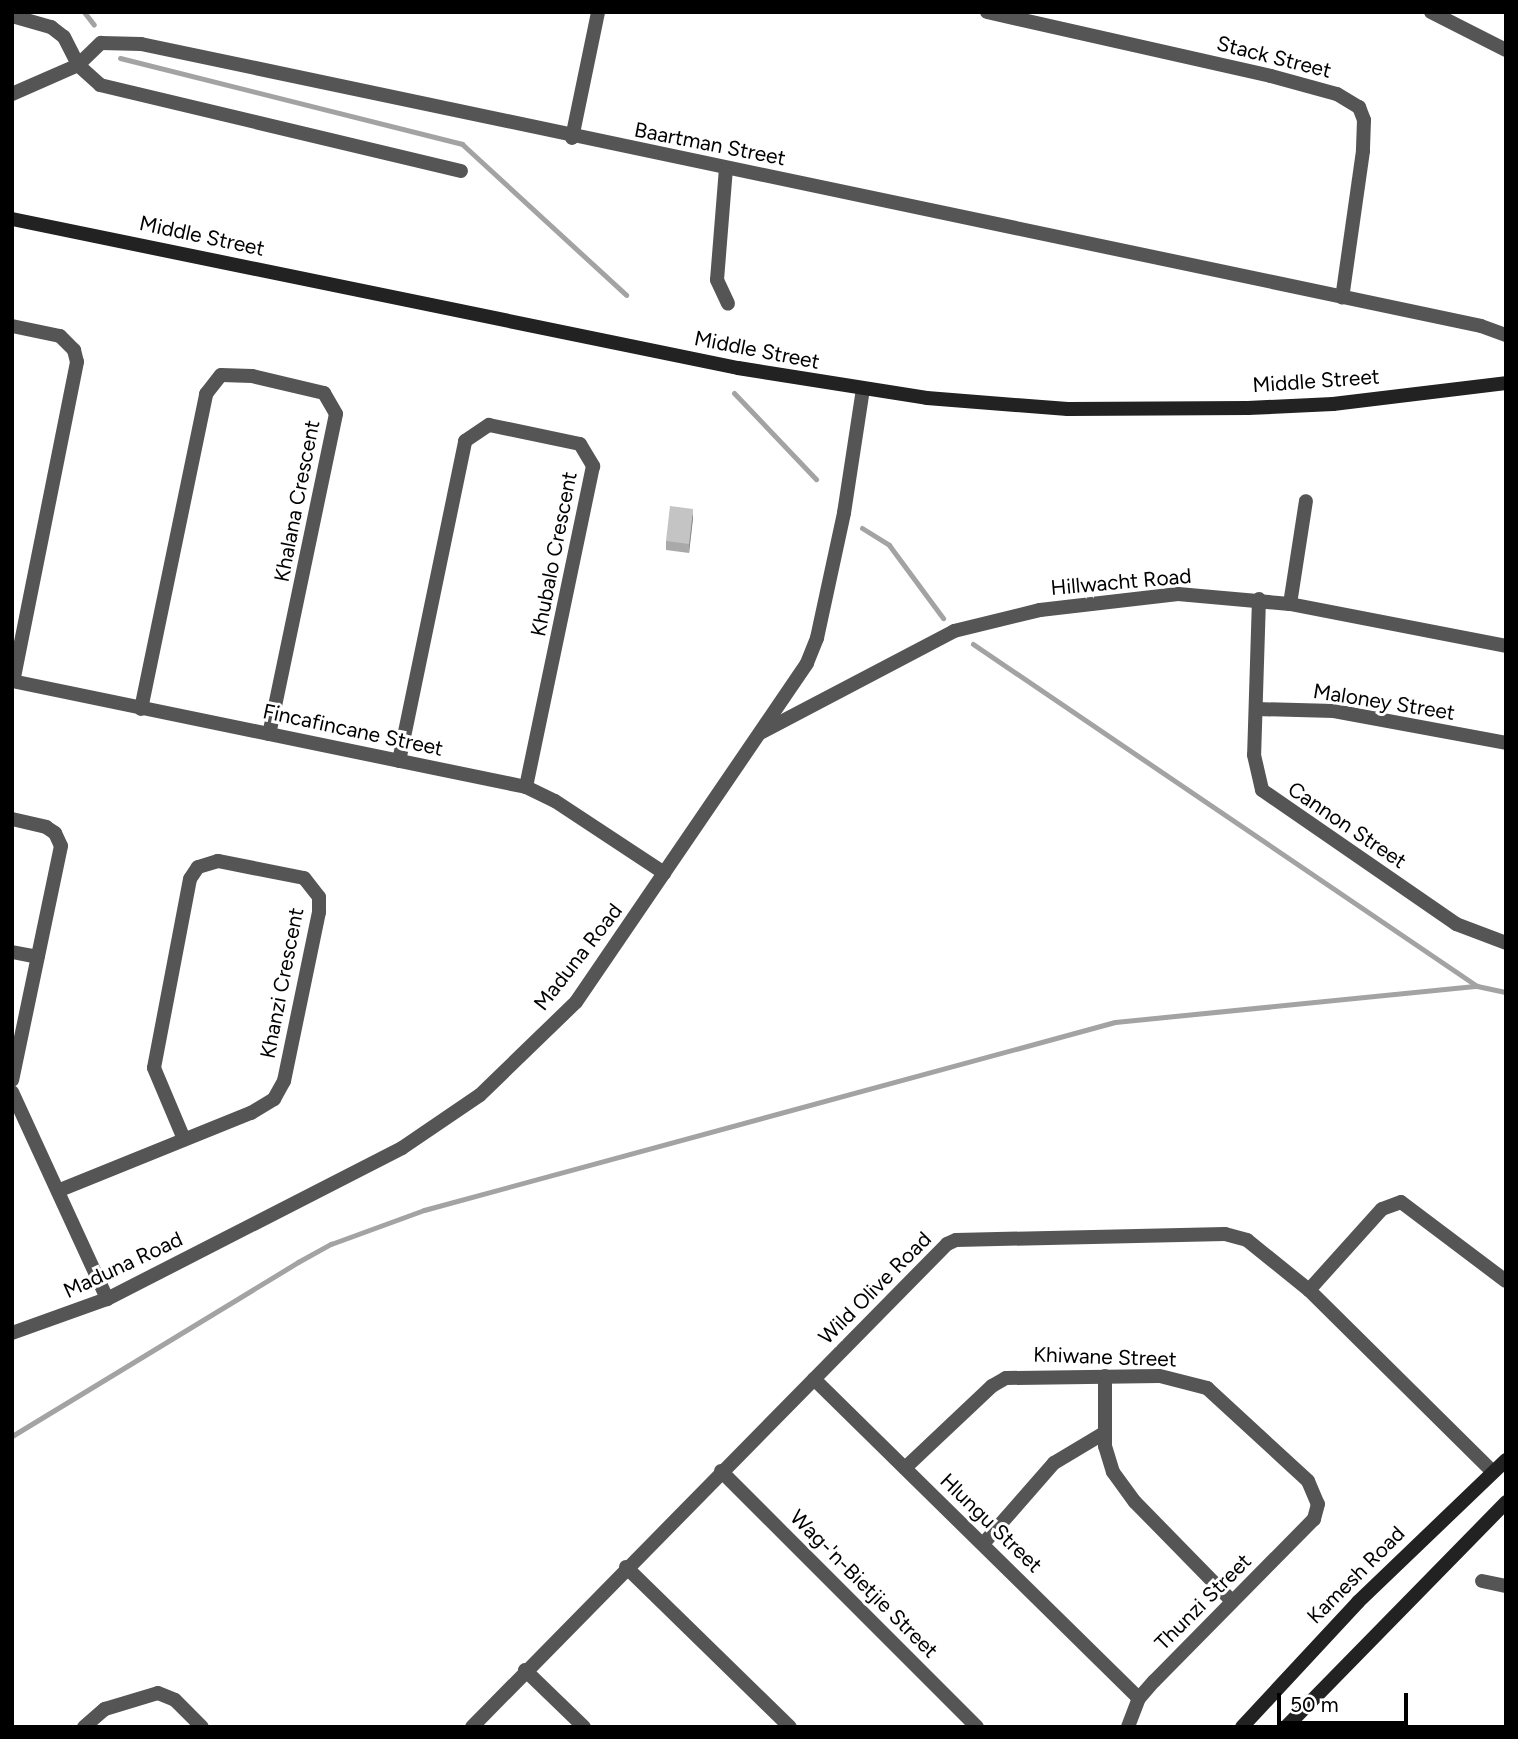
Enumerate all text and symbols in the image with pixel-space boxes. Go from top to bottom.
street label: Stack Street [1214,31,1334,83]
street label: Baartman Street [632,117,788,171]
street label: Middle Street [137,210,267,262]
street label: Middle Street [692,325,822,375]
street label: Middle Street [1252,364,1380,398]
street label: Khalana Crescent [269,418,325,584]
street label: Khubalo Crescent [526,470,582,638]
street label: Hillwacht Road [1049,563,1193,601]
street label: Maloney Street [1311,678,1457,726]
street label: Fincafincane Street [261,699,445,761]
street label: Cannon Street [1283,776,1411,874]
street label: Maduna Road [529,899,627,1015]
street label: Khanzi Crescent [255,905,309,1061]
street label: Maduna Road [59,1226,187,1304]
street label: Wild Olive Road [814,1227,936,1349]
street label: Khiwane Street [1033,1342,1177,1372]
street label: Hlungu Street [935,1468,1047,1578]
street label: Wag-'n-Bietjie Street [785,1505,943,1663]
street label: Kamesh Road [1302,1521,1410,1629]
street label: Thunzi Street [1150,1549,1256,1655]
scale bar [1280,1680,1411,1724]
text: 50 m [1290,1692,1339,1717]

